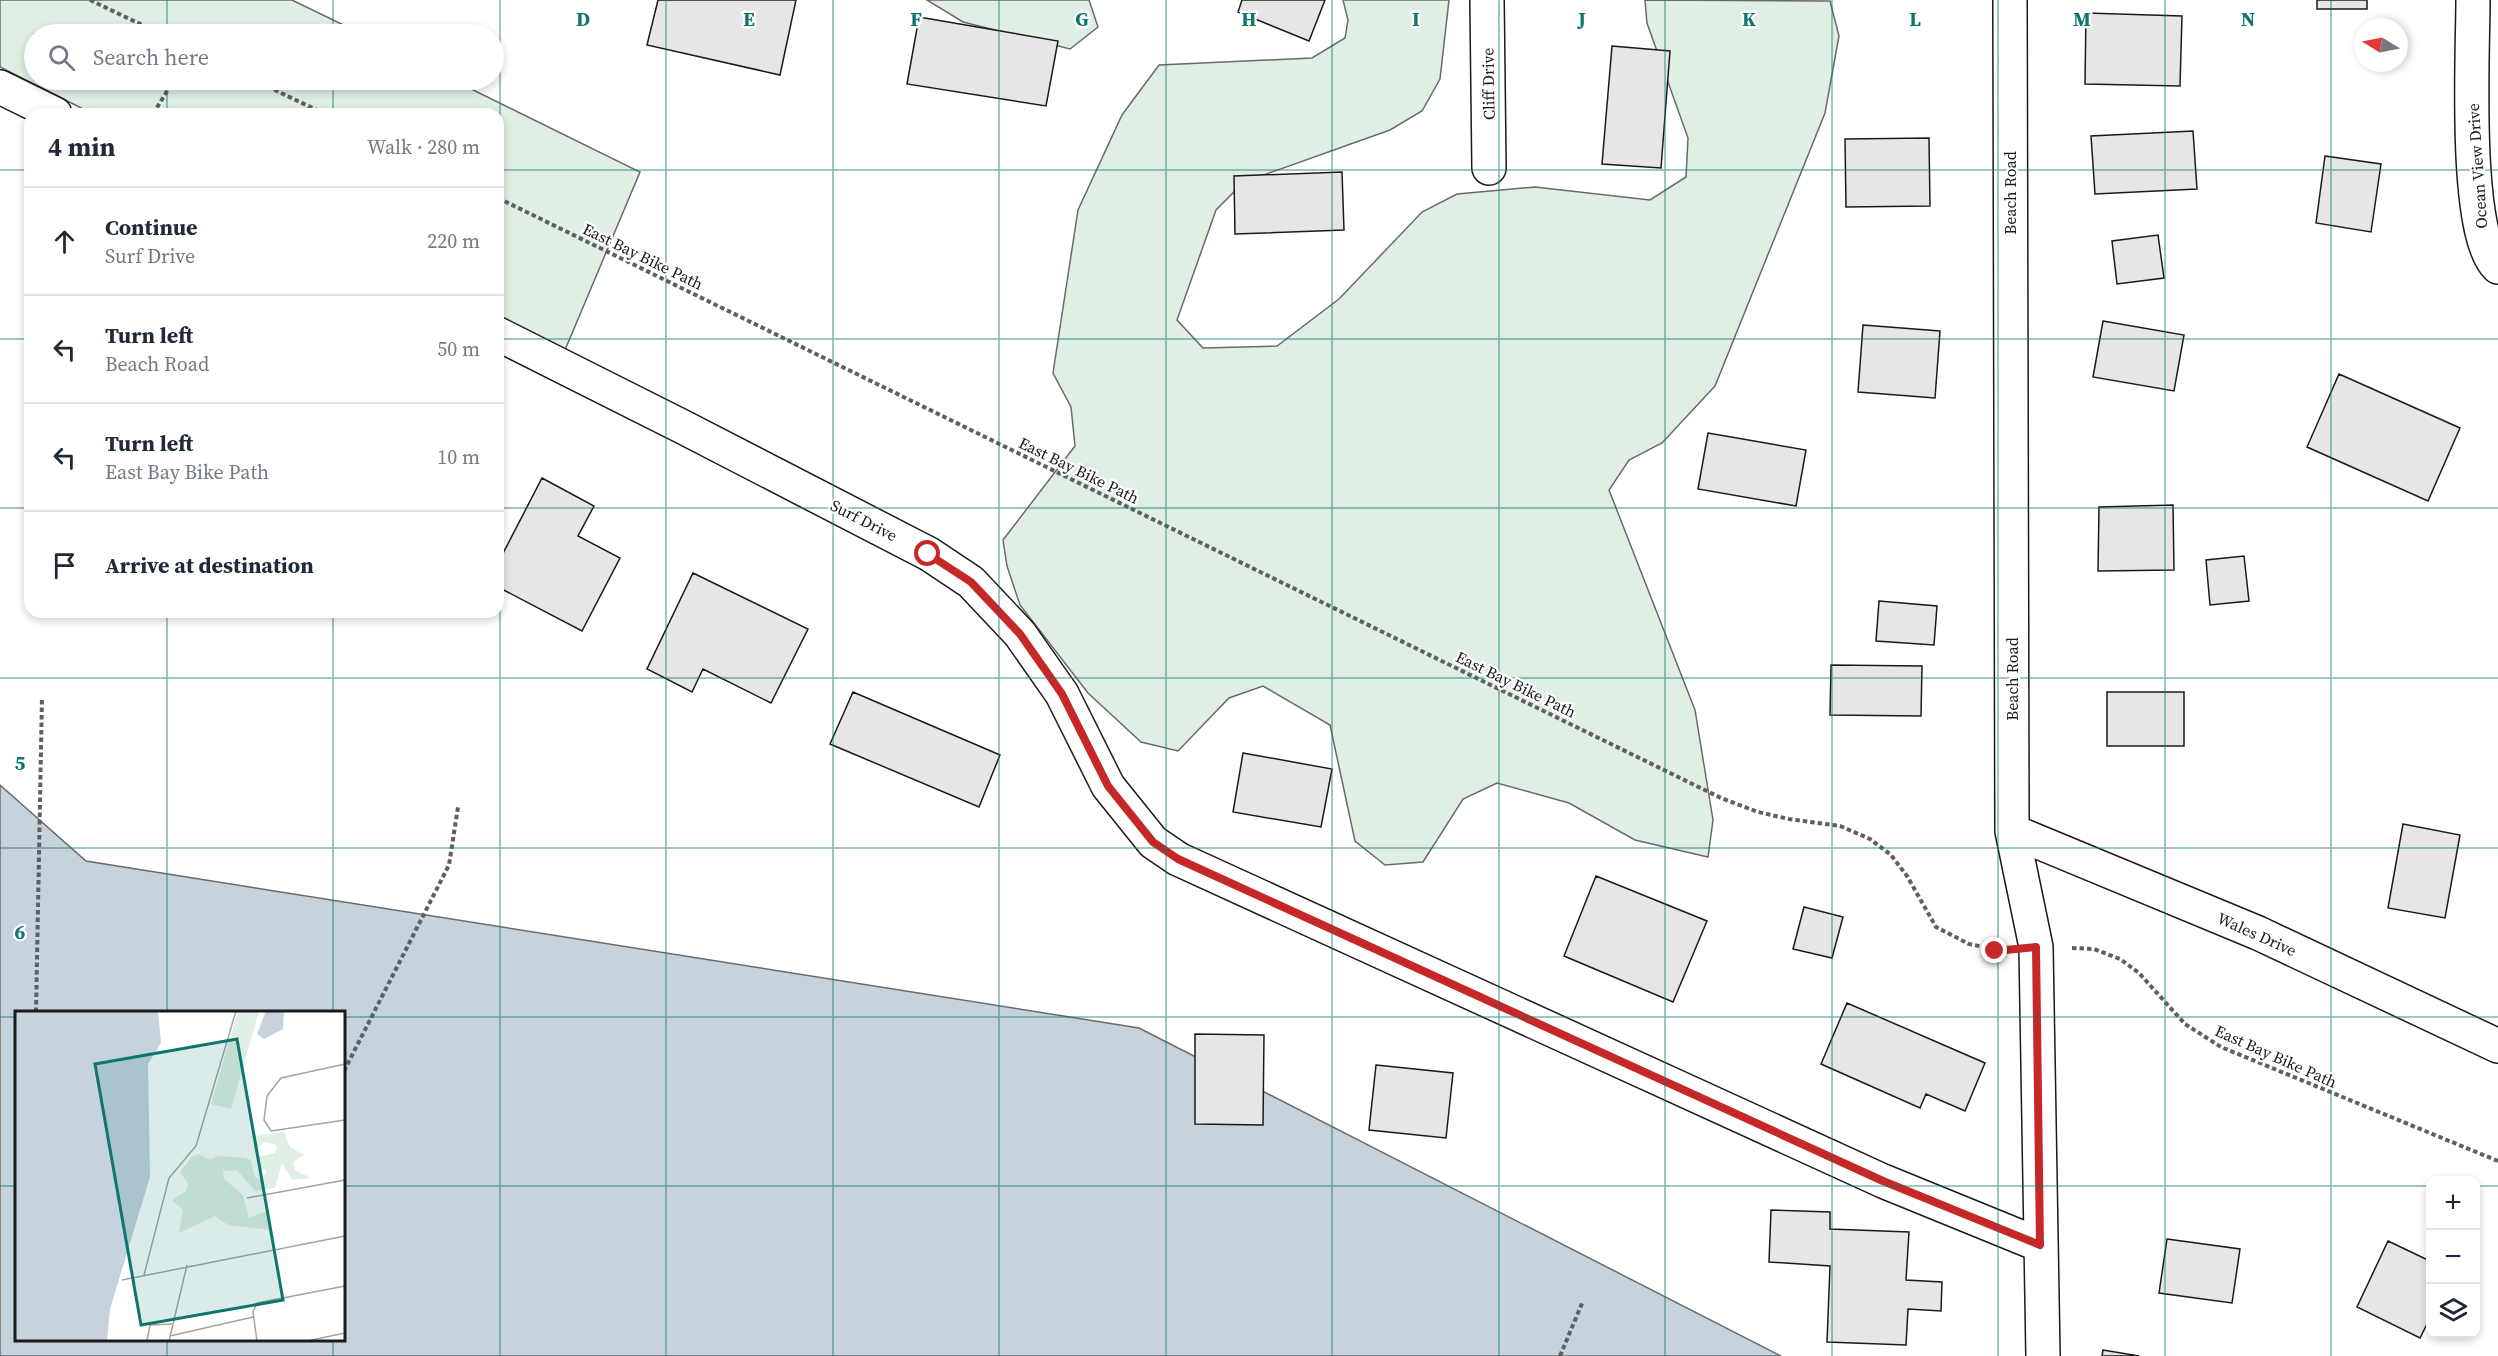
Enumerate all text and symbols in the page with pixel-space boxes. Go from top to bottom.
text: D [576,5,590,33]
text: E [743,5,755,33]
text: F [910,5,922,33]
text: G [1075,5,1089,33]
text: H [1241,5,1257,33]
text: I [1412,5,1420,33]
text: J [1576,5,1586,33]
text: K [1742,5,1756,33]
text: L [1909,5,1921,33]
text: M [2073,5,2091,33]
text: N [2241,5,2255,33]
north arrow [2354,18,2408,72]
search box [24,24,504,90]
icon: search [45,41,78,74]
text: Search here [93,42,209,72]
street label: Cliff Drive [1476,48,1500,120]
street label: Ocean View Drive [2462,103,2492,229]
text: 4 min [48,129,115,165]
text: Walk · 280 m [367,133,480,161]
street label: Beach Road [1999,151,2021,235]
text: Continue [105,212,198,242]
street label: East Bay Bike Path [579,217,707,295]
icon: ahead [48,225,81,258]
text: 220 m [427,227,480,255]
text: Surf Drive [105,242,195,270]
text: Turn left [105,320,193,350]
icon: left [48,333,81,366]
text: 50 m [437,335,480,363]
text: Beach Road [105,350,209,378]
text: Turn left [105,428,193,458]
street label: East Bay Bike Path [1015,431,1143,509]
icon: left [48,441,81,474]
text: 10 m [437,443,480,471]
text: East Bay Bike Path [105,458,269,486]
street label: Surf Drive [827,494,901,546]
route start [914,540,940,566]
icon: arrive [48,549,81,582]
text: Arrive at destination [105,550,314,580]
street label: Beach Road [2001,637,2023,721]
street label: East Bay Bike Path [1452,645,1580,723]
text: 5 [15,749,26,777]
street label: Wales Drive [2214,907,2300,961]
text: 6 [15,918,26,946]
route end [1981,937,2007,963]
inset map [15,1011,345,1341]
street label: East Bay Bike Path [2212,1019,2341,1093]
map controls [2426,1176,2480,1338]
button: + [2426,1176,2480,1230]
button: − [2426,1230,2480,1284]
button: layers [2426,1284,2480,1338]

